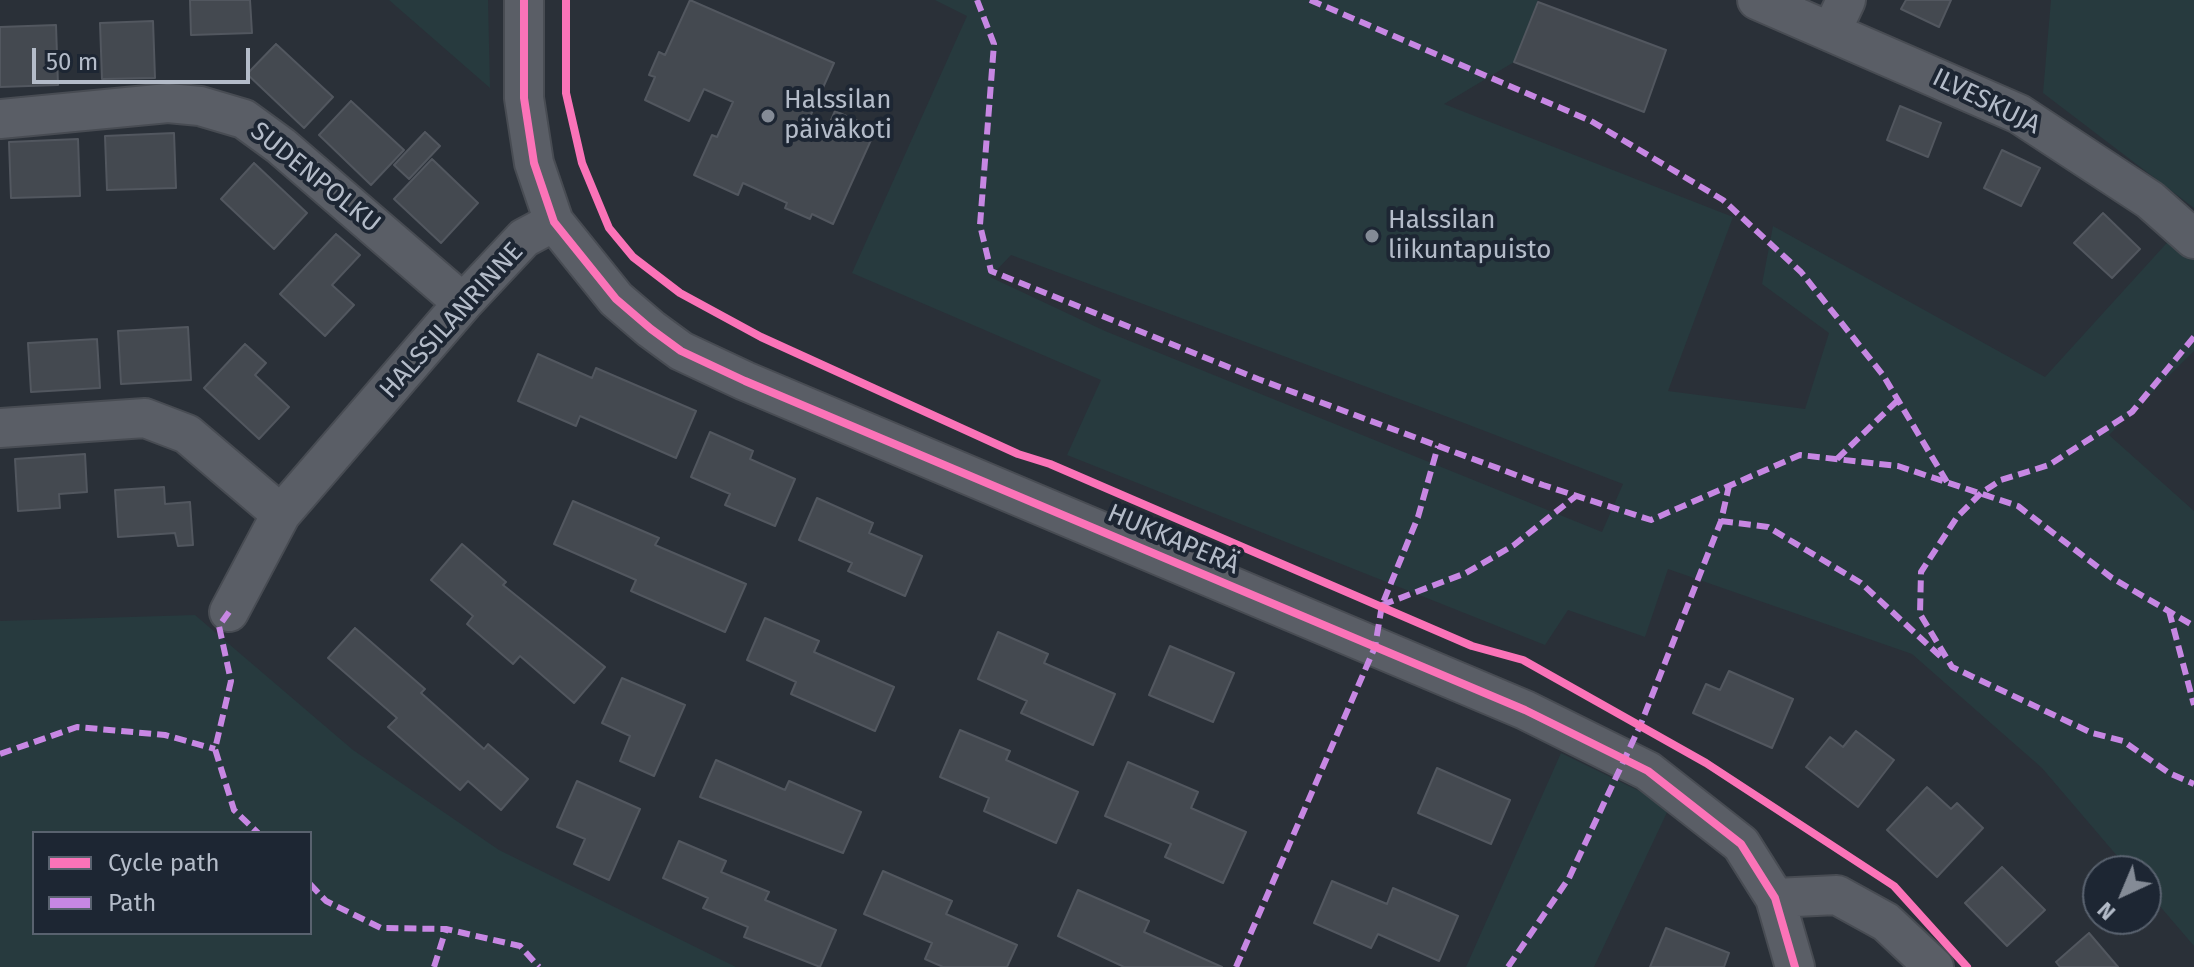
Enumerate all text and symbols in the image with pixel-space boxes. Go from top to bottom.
scale bar [36,32,254,82]
text: 50 m [46,48,98,76]
street label: ILVESKUJA [1927,63,2045,141]
place label: Halssilan päiväkoti [784,85,892,146]
marker: Halssilan päiväkoti [759,107,777,125]
street label: SUDENPOLKU [244,116,386,240]
place label: Halssilan liikuntapuisto [1388,205,1551,266]
marker: Halssilan liikuntapuisto [1363,227,1381,245]
street label: HALSSILANRINNE [374,237,530,405]
street label: HUKKAPERÄ [1102,498,1244,582]
legend [32,831,312,935]
text: Cycle path [108,849,220,877]
north arrow [2082,855,2162,935]
text: Path [108,889,156,917]
text: N [2092,896,2121,926]

